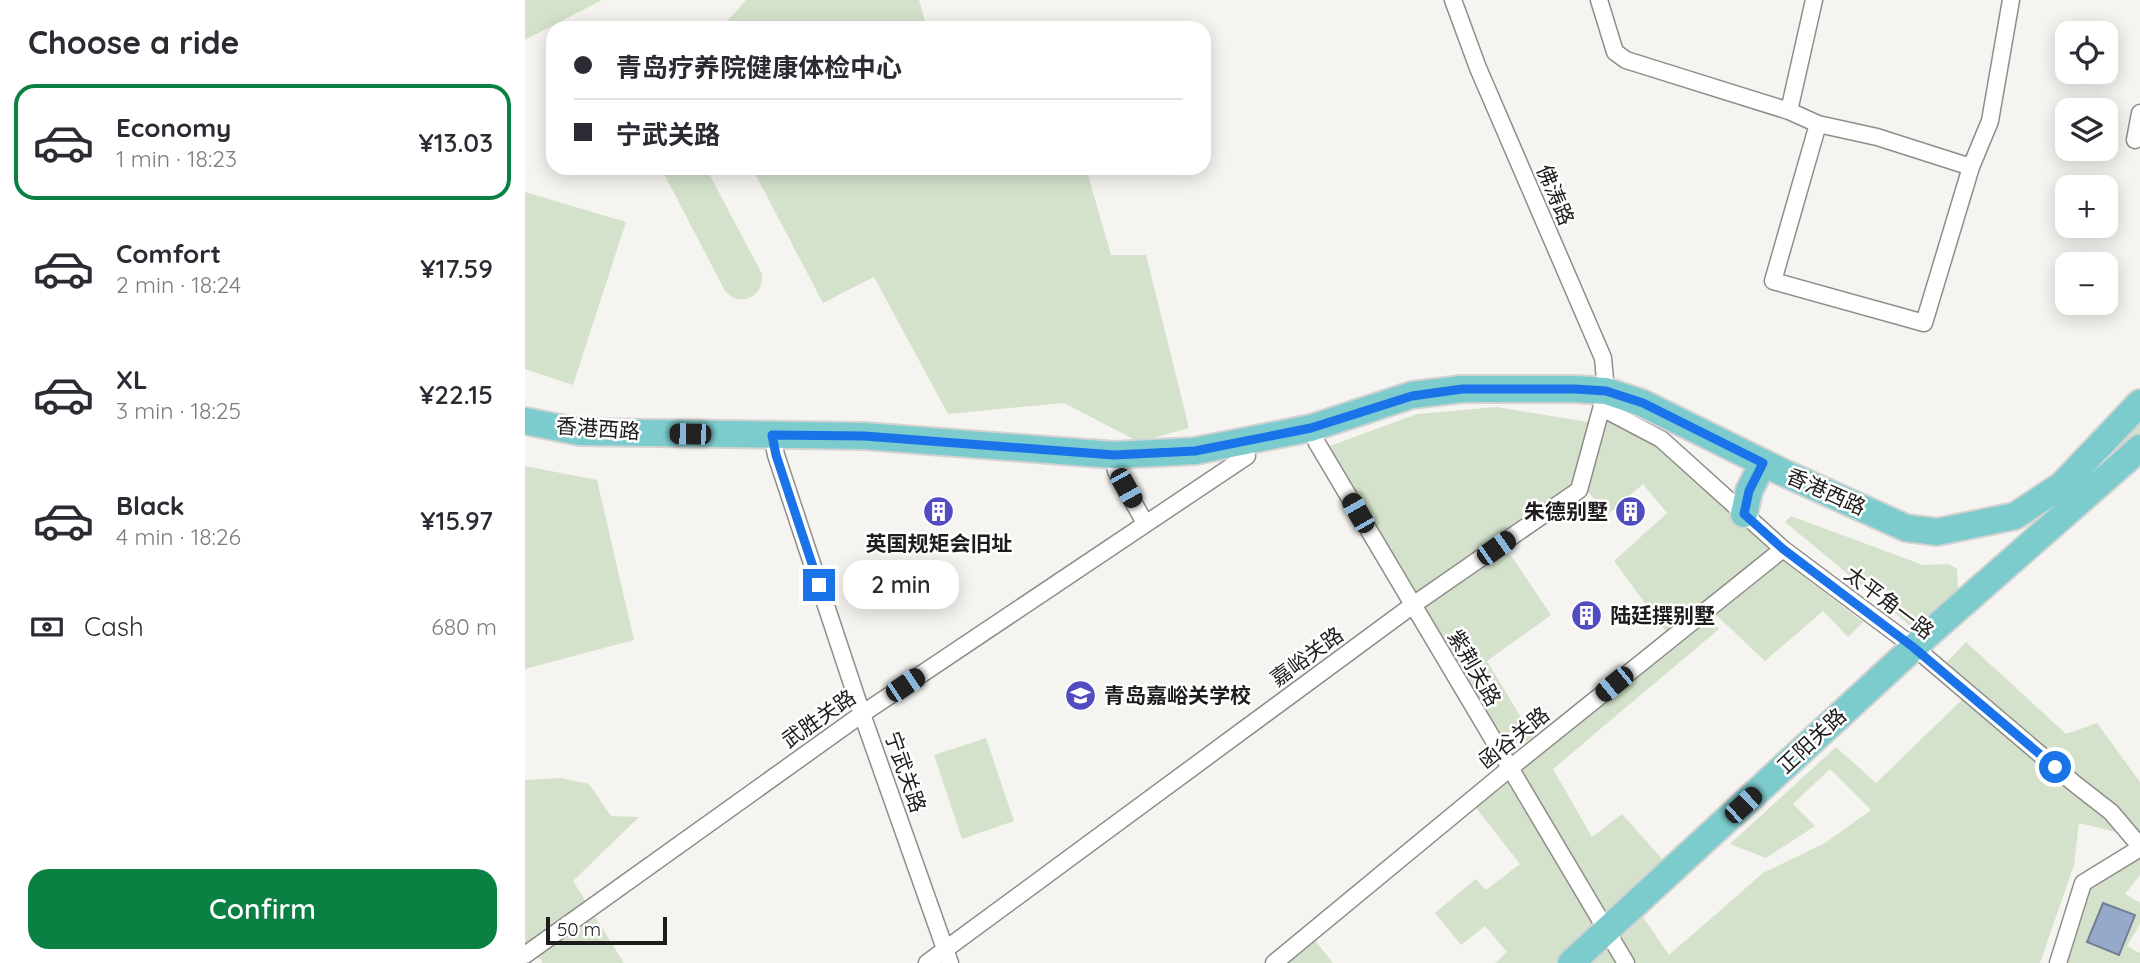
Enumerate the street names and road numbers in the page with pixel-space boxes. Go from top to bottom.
street label: 佛涛路 [1532,161,1580,229]
street label: 香港西路 [555,412,641,444]
street label: 香港西路 [1783,462,1870,520]
street label: 太平角一路 [1840,560,1939,644]
street label: 嘉峪关路 [1265,621,1348,691]
street label: 紫荆关路 [1443,625,1507,710]
street label: 武胜关路 [777,683,860,753]
street label: 函谷关路 [1473,701,1554,774]
street label: 正阳关路 [1772,702,1851,778]
street label: 宁武关路 [880,728,932,816]

